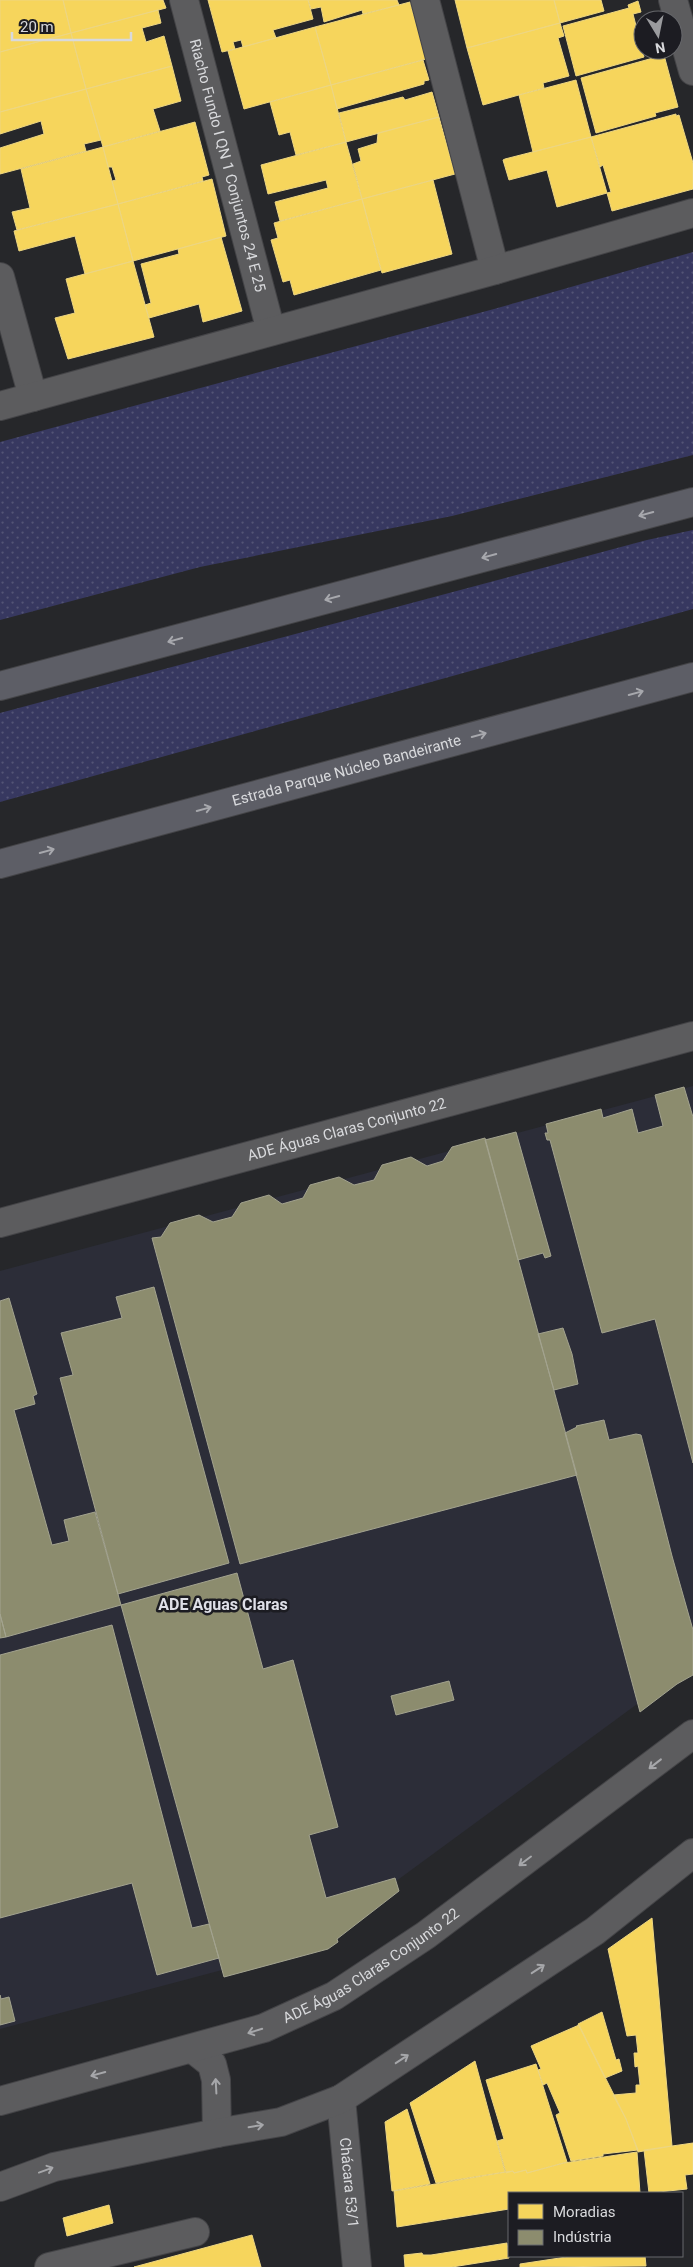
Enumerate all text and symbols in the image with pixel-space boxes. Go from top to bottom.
scale bar [12,10,131,42]
north arrow [633,10,683,60]
text: 20 m [20,18,54,36]
street label: Riacho Fundo I QN 1 Conjuntos 24 E 25 [186,37,269,294]
text: N [654,39,667,57]
one-way arrow [638,510,654,520]
one-way arrow [481,552,497,561]
one-way arrow [324,594,340,603]
one-way arrow [167,636,183,645]
one-way arrow [628,687,644,697]
one-way arrow [471,730,487,739]
street label: Estrada Parque Núcleo Bandeirante [230,731,463,810]
one-way arrow [196,804,212,813]
one-way arrow [39,846,55,856]
street label: ADE Águas Claras Conjunto 22 [245,1094,448,1165]
district label: ADE Aguas Claras [158,1595,288,1614]
one-way arrow [648,1758,661,1769]
one-way arrow [518,1856,532,1866]
street label: ADE Águas Claras Conjunto 22 [280,1904,463,2027]
one-way arrow [530,1964,544,1974]
one-way arrow [247,2026,263,2036]
one-way arrow [395,2054,409,2064]
one-way arrow [91,2070,107,2080]
one-way arrow [211,2078,220,2094]
one-way arrow [248,2121,264,2131]
street label: Chácara 53/1 [336,2137,362,2228]
one-way arrow [38,2165,53,2174]
legend [508,2192,683,2257]
text: Moradias [553,2203,616,2221]
text: Indústria [553,2228,612,2246]

